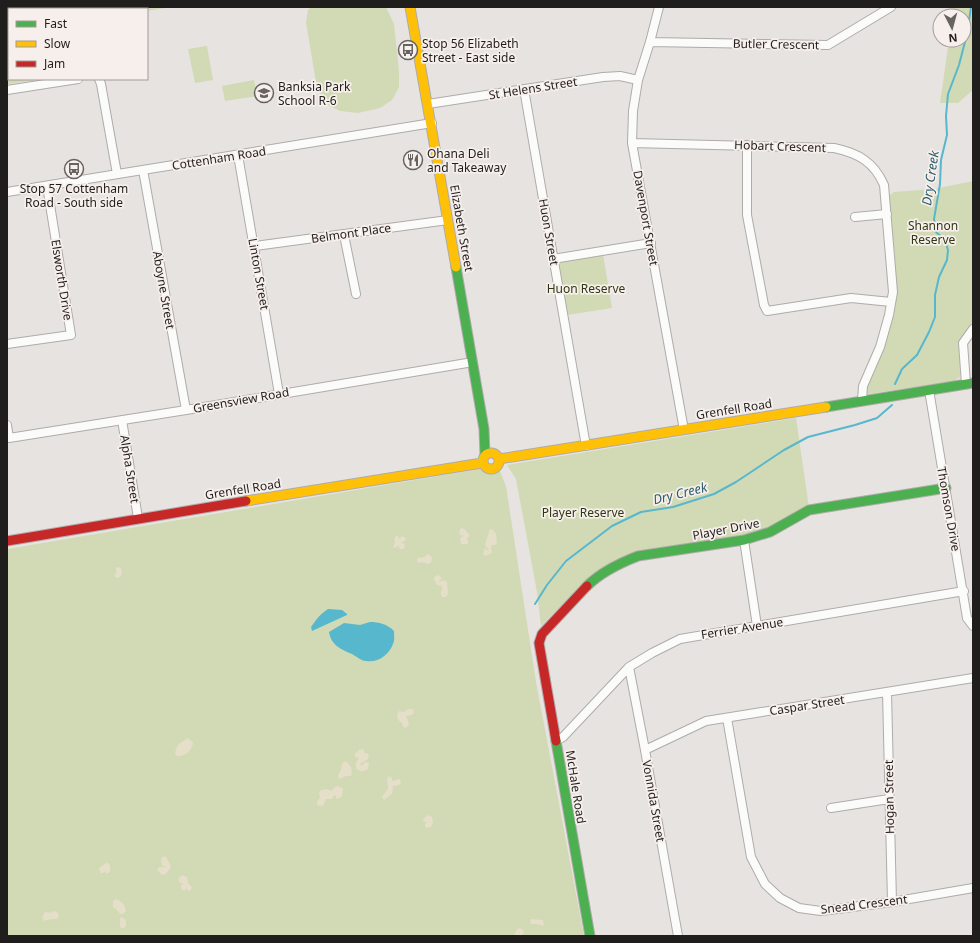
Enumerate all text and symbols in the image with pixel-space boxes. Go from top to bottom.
legend [8,8,148,80]
north arrow [932,8,972,48]
text: Fast [44,15,68,32]
text: N [948,31,958,46]
text: Slow [44,35,71,52]
place label: Stop 56 Elizabeth Street - East side [422,35,519,66]
street label: Butler Crescent [733,35,820,53]
bus stop icon: Stop 56 Elizabeth Street - East side [397,39,419,61]
text: Jam [43,55,65,72]
street label: St Helens Street [488,73,579,103]
place label: Banksia Park School R-6 [278,78,351,109]
school or university icon: Banksia Park School R-6 [253,82,275,104]
street label: Hobart Crescent [734,136,827,156]
street label: Cottenham Road [171,142,267,174]
place label: Ohana Deli and Takeaway [427,145,507,176]
restaurant icon: Ohana Deli and Takeaway [402,149,424,171]
water label: Dry Creek [917,149,943,207]
bus stop icon: Stop 57 Cottenham Road - South side [63,158,85,180]
street label: Davenport Street [629,169,663,268]
place label: Stop 57 Cottenham Road - South side [20,180,128,211]
street label: Elizabeth Street [446,183,478,273]
street label: Huon Street [535,197,563,267]
park label: Shannon Reserve [908,217,958,248]
street label: Belmont Place [310,219,392,247]
street label: Linton Street [244,237,274,312]
street label: Elsworth Drive [47,238,77,322]
street label: Aboyne Street [149,250,179,331]
park label: Huon Reserve [547,280,626,297]
street label: Greensview Road [192,383,290,417]
street label: Grenfell Road [695,395,773,423]
street label: Alpha Street [116,434,144,505]
street label: Thomson Drive [933,465,965,553]
street label: Grenfell Road [204,475,282,503]
water label: Dry Creek [651,477,710,508]
park label: Player Reserve [542,504,625,521]
street label: Player Drive [691,514,761,544]
street label: Ferrier Avenue [700,613,785,643]
street label: Caspar Street [768,691,846,719]
street label: McHale Road [562,749,590,825]
street label: Vonnida Street [638,759,670,844]
street label: Hogan Street [880,759,898,834]
street label: Snead Crescent [820,890,909,918]

